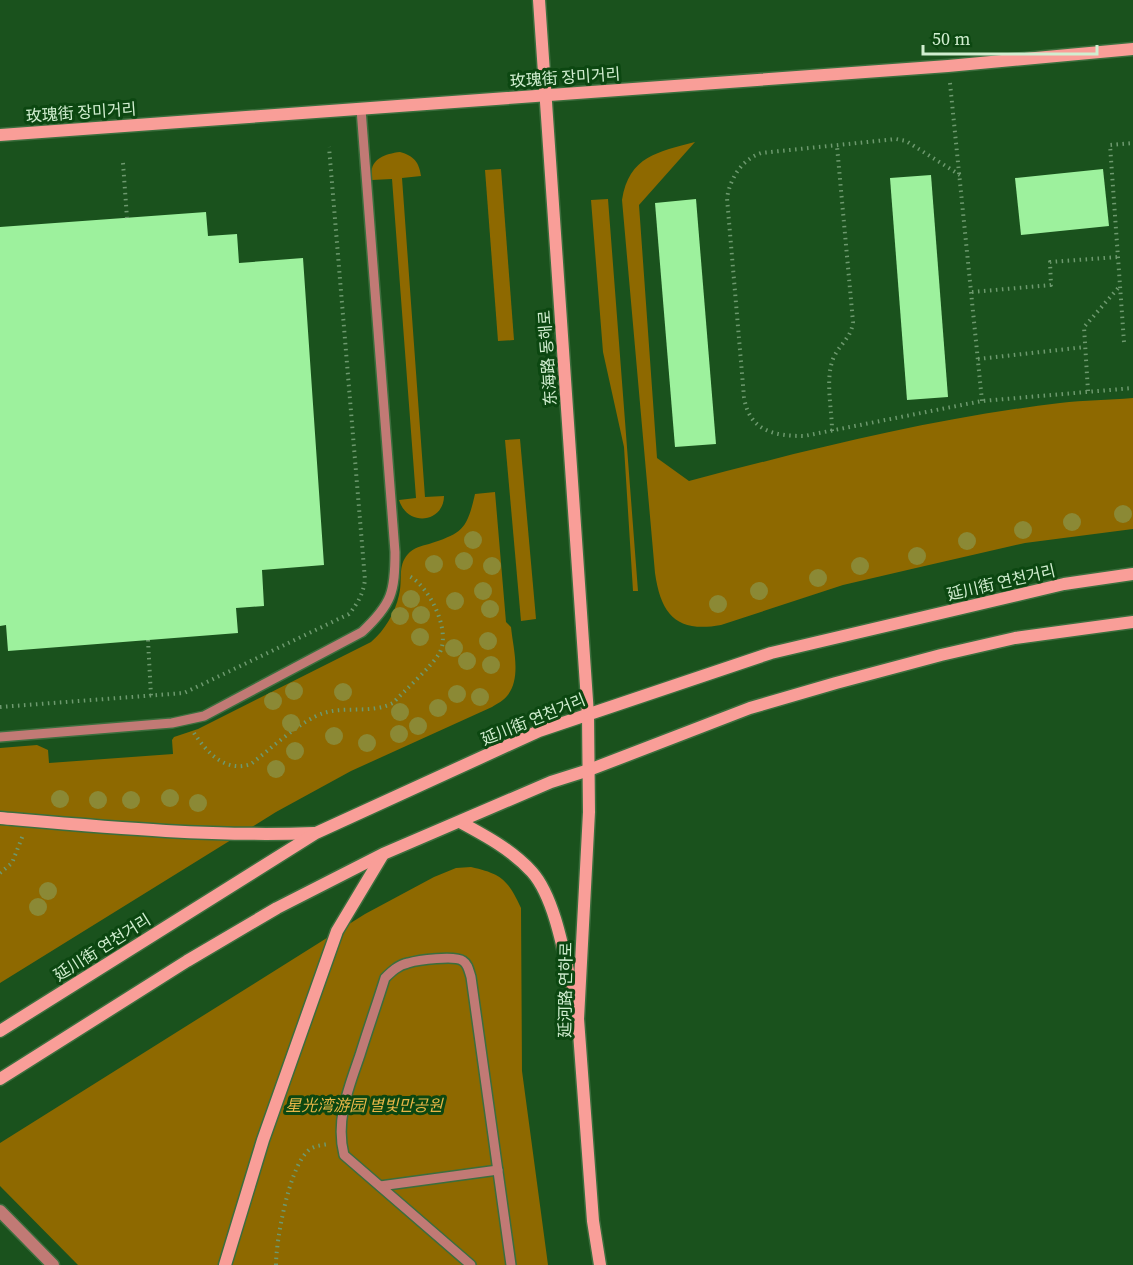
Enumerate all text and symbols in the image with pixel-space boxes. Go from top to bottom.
scale bar [923,18,1097,56]
text: 50 m [932,26,970,51]
street label: 玫瑰街 장미거리 [509,62,621,92]
street label: 玫瑰街 장미거리 [25,97,137,127]
street label: 东海路 동해로 [533,309,561,407]
street label: 延川街 연천거리 [945,559,1057,605]
street label: 延川街 연천거리 [478,688,588,750]
street label: 延川街 연천거리 [49,908,155,986]
street label: 延河路 연하로 [553,942,577,1038]
park label: 星光湾游园 별빛만공원 [285,1094,444,1116]

